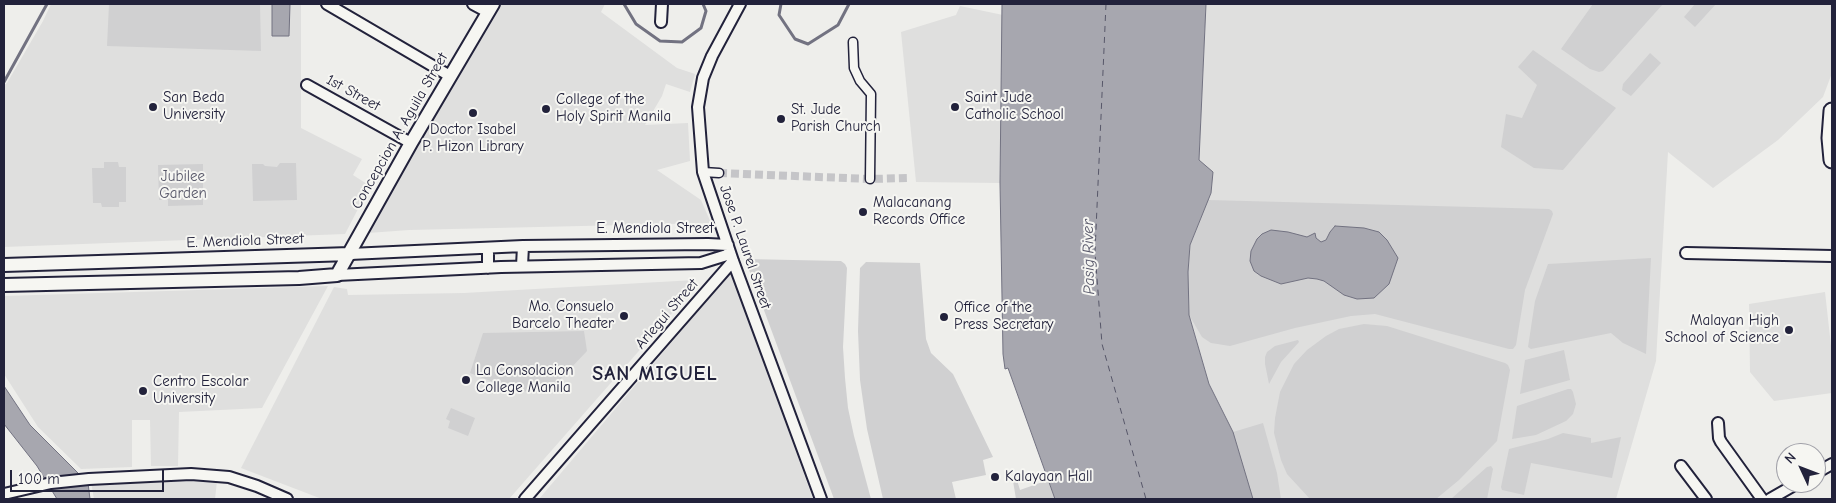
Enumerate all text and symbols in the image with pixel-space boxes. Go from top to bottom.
street label: Concepcion A. Aguila Street [348,50,452,212]
street label: 1st Street [323,71,383,115]
place label: San Beda University [163,89,225,124]
place label: Saint Jude Catholic School [965,89,1064,124]
place label: College of the Holy Spirit Manila [556,91,671,126]
marker: San Beda University [147,101,159,113]
place label: St. Jude Parish Church [791,101,881,136]
marker: Saint Jude Catholic School [949,101,961,113]
marker: College of the Holy Spirit Manila [540,103,552,115]
marker: Doctor Isabel P. Hizon Library [467,107,479,119]
marker: St. Jude Parish Church [775,113,787,125]
place label: Doctor Isabel P. Hizon Library [422,121,524,156]
park label: Jubilee Garden [159,168,207,203]
street label: Jose P. Laurel Street [715,183,775,311]
place label: Malacanang Records Office [873,194,965,229]
marker: Malacanang Records Office [857,206,869,218]
water label: Pasig River [1079,219,1099,295]
street label: E. Mendiola Street [596,220,714,238]
street label: E. Mendiola Street [186,230,304,252]
street label: Arlegui Street [632,275,702,353]
place label: Mo. Consuelo Barcelo Theater [512,298,614,333]
place label: Office of the Press Secretary [954,299,1054,334]
marker: Mo. Consuelo Barcelo Theater [618,310,630,322]
marker: Office of the Press Secretary [938,311,950,323]
place label: Malayan High School of Science [1665,312,1779,347]
marker: Malayan High School of Science [1783,324,1795,336]
place label: La Consolacion College Manila [476,362,573,397]
district label: SAN MIGUEL [591,362,719,386]
place label: Centro Escolar University [153,373,248,408]
marker: La Consolacion College Manila [460,374,472,386]
marker: Centro Escolar University [137,385,149,397]
north arrow [1776,443,1826,493]
text: N [1781,449,1800,467]
scale bar [12,460,166,492]
place label: Kalayaan Hall [1005,468,1093,486]
text: 100 m [18,470,60,488]
marker: Kalayaan Hall [989,471,1001,483]

